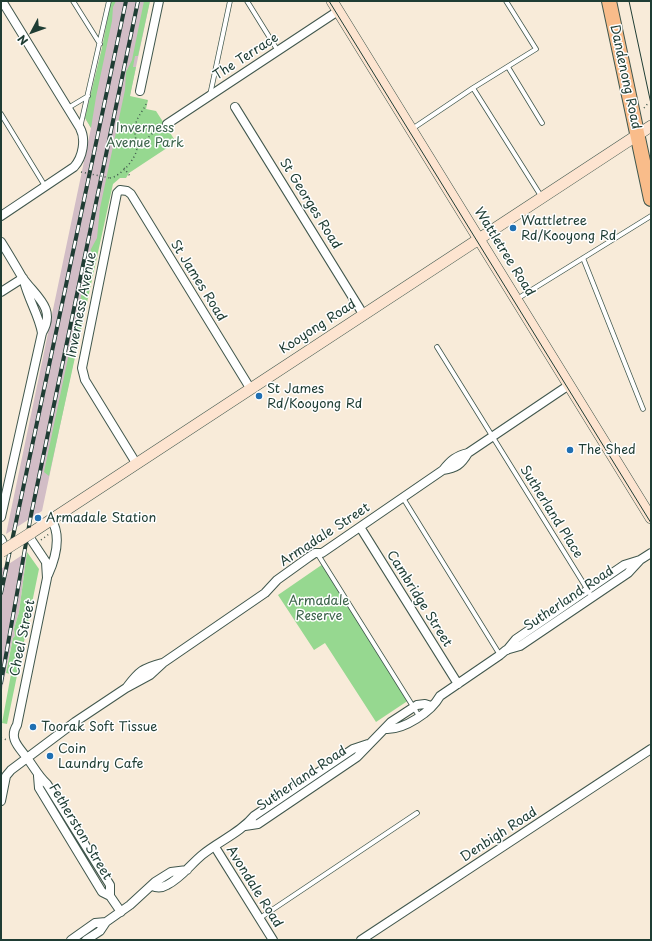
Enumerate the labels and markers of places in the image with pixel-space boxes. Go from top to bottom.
place label: Wattletree Rd/Kooyong Rd [521,213,616,244]
marker: Wattletree Rd/Kooyong Rd [508,223,518,233]
place label: St James Rd/Kooyong Rd [267,381,362,412]
marker: St James Rd/Kooyong Rd [254,391,264,401]
place label: The Shed [578,442,636,458]
marker: The Shed [565,445,575,455]
place label: Armadale Station [46,510,156,526]
marker: Armadale Station [33,513,43,523]
place label: Toorak Soft Tissue [41,719,158,735]
marker: Toorak Soft Tissue [28,722,38,732]
place label: Coin Laundry Cafe [58,741,143,772]
marker: Coin Laundry Cafe [45,751,55,761]

